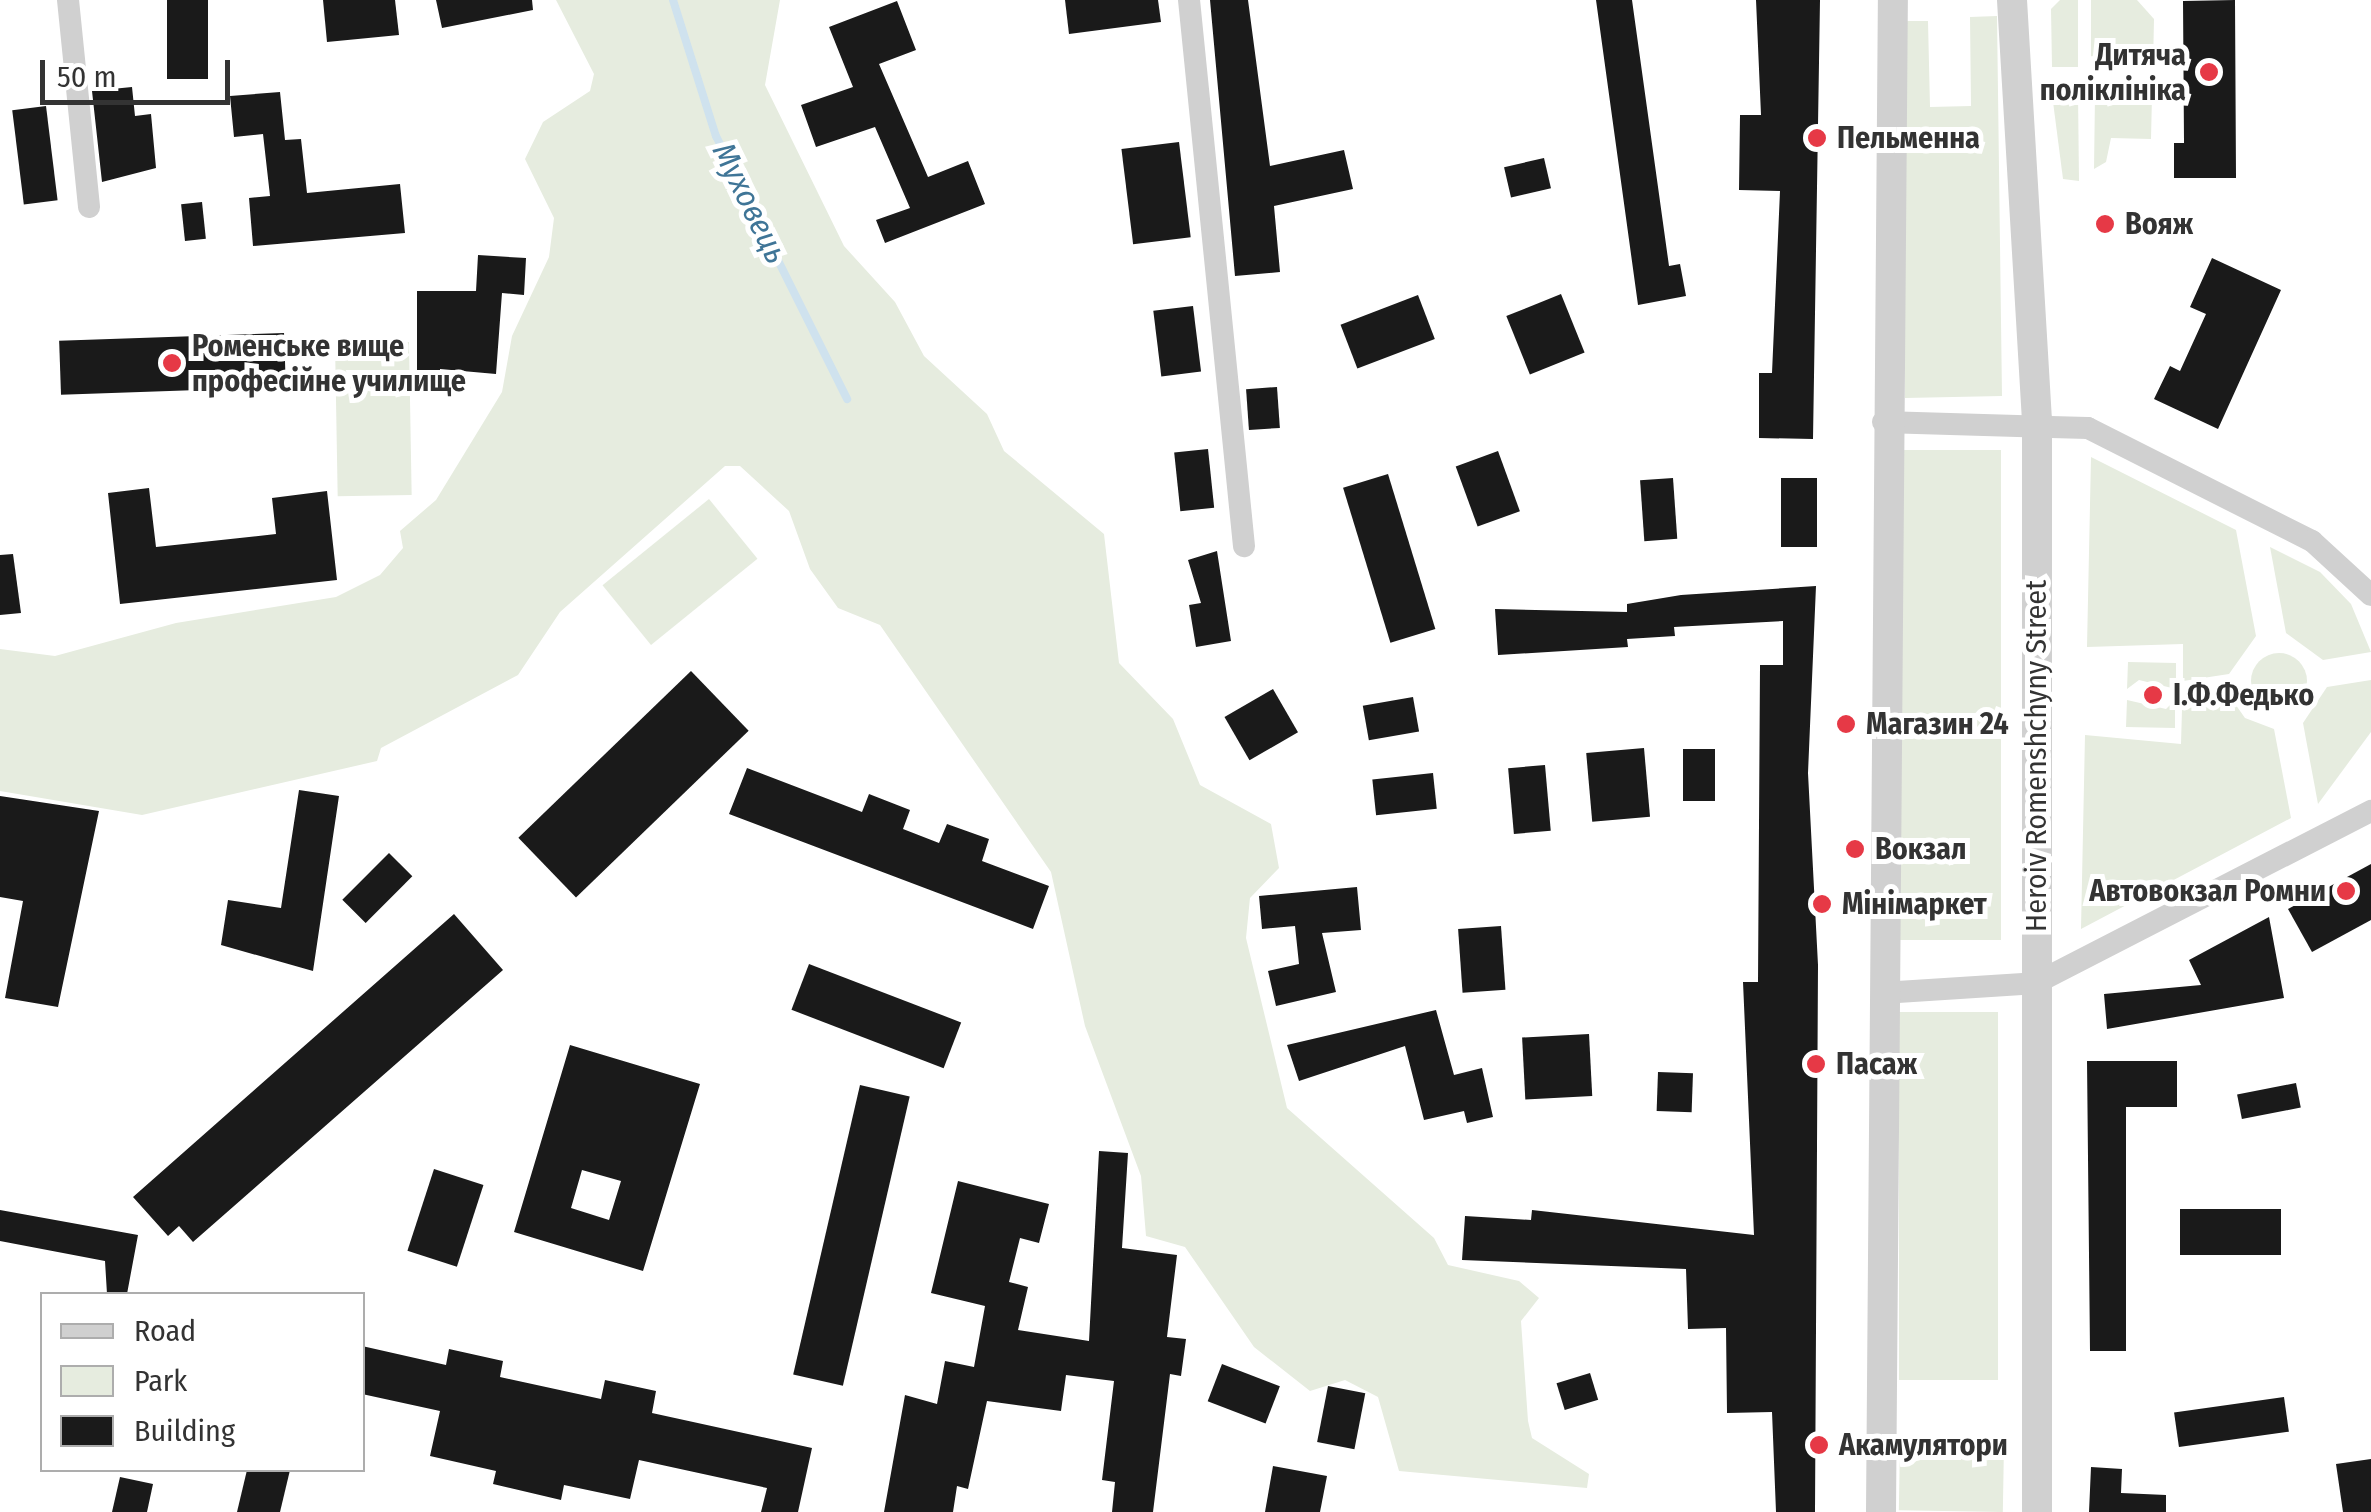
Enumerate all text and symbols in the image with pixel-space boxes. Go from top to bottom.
place label: Дитяча поліклініка [2040,37,2186,108]
scale bar [45,40,235,102]
text: 50 m [57,59,117,95]
marker: Дитяча поліклініка [2196,59,2222,85]
place label: Пельменна [1837,120,1980,156]
marker: Пельменна [1806,127,1828,149]
water label: Муховець [704,136,796,270]
place label: Вояж [2125,206,2193,242]
marker: Вояж [2094,213,2116,235]
place label: Роменське вище професійне училище [192,328,466,398]
marker: Роменське вище професійне училище [161,352,183,374]
street label: Heroiv Romenshchyny Street [2018,580,2054,932]
place label: І.Ф.Федько [2173,677,2314,713]
marker: І.Ф.Федько [2142,684,2164,706]
place label: Магазин 24 [1866,706,2009,742]
marker: Магазин 24 [1835,713,1857,735]
place label: Вокзал [1875,831,1966,867]
marker: Вокзал [1844,838,1866,860]
place label: Автовокзал Ромни [2089,873,2326,909]
marker: Автовокзал Ромни [2335,880,2357,902]
place label: Мінімаркет [1842,886,1987,922]
marker: Мінімаркет [1811,893,1833,915]
place label: Пасаж [1836,1046,1917,1082]
marker: Пасаж [1805,1053,1827,1075]
legend [40,1292,365,1472]
text: Road [134,1313,196,1349]
text: Park [134,1363,187,1399]
text: Building [134,1413,235,1449]
place label: Акамулятори [1839,1427,2008,1463]
marker: Акамулятори [1808,1434,1830,1456]

